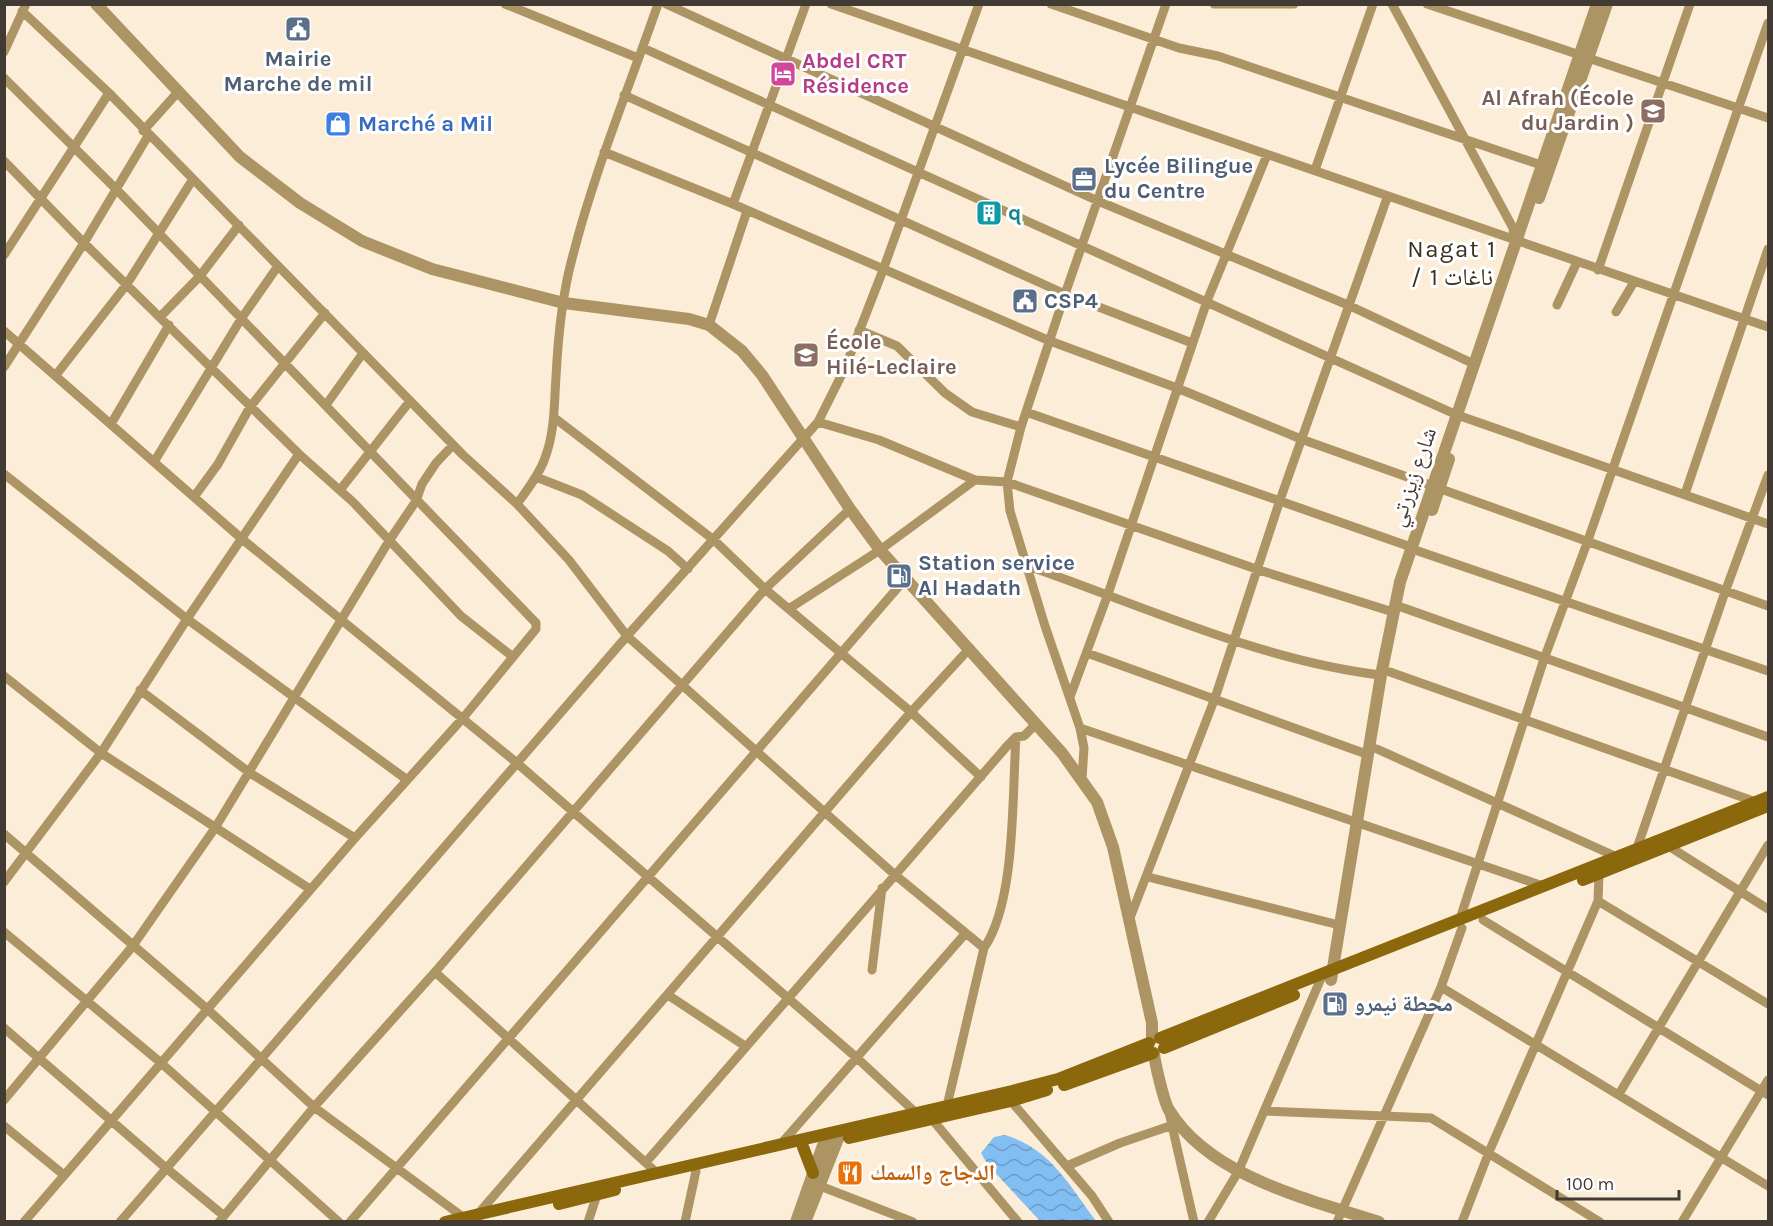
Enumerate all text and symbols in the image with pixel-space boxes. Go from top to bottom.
public building icon: Mairie Marche de mil [283,14,313,44]
place label: Mairie Marche de mil [224,46,372,97]
place label: Abdel CRT Résidence [802,48,909,99]
hotel icon: Abdel CRT Résidence [768,59,798,89]
place label: Al Afrah (École du Jardin ) [1481,84,1634,136]
school or university icon: Al Afrah (École du Jardin ) [1638,96,1668,126]
shop icon: Marché a Mil [323,109,353,139]
place label: Marché a Mil [358,111,493,137]
place label: Lycée Bilingue du Centre [1104,153,1253,204]
office icon: Lycée Bilingue du Centre [1069,164,1099,194]
building icon: q [974,198,1004,228]
place label: q [1008,200,1021,226]
district label: Nagat 1 / ناغات 1 [1407,235,1497,291]
public building icon: CSP4 [1010,286,1040,316]
place label: CSP4 [1044,288,1098,314]
place label: École Hilé-Leclaire [826,328,957,380]
school or university icon: École Hilé-Leclaire [791,340,821,370]
street label: شارع زيزرتي [1384,424,1445,531]
place label: Station service Al Hadath [918,550,1075,601]
fuel station icon: Station service Al Hadath [884,561,914,591]
fuel station icon: محطة نيمرو [1320,989,1350,1019]
place label: محطة نيمرو [1354,991,1453,1017]
restaurant icon: الدجاج والسمك [835,1158,865,1188]
place label: الدجاج والسمك [870,1160,995,1186]
scale bar [1557,1163,1678,1201]
text: 100 m [1566,1173,1614,1195]

